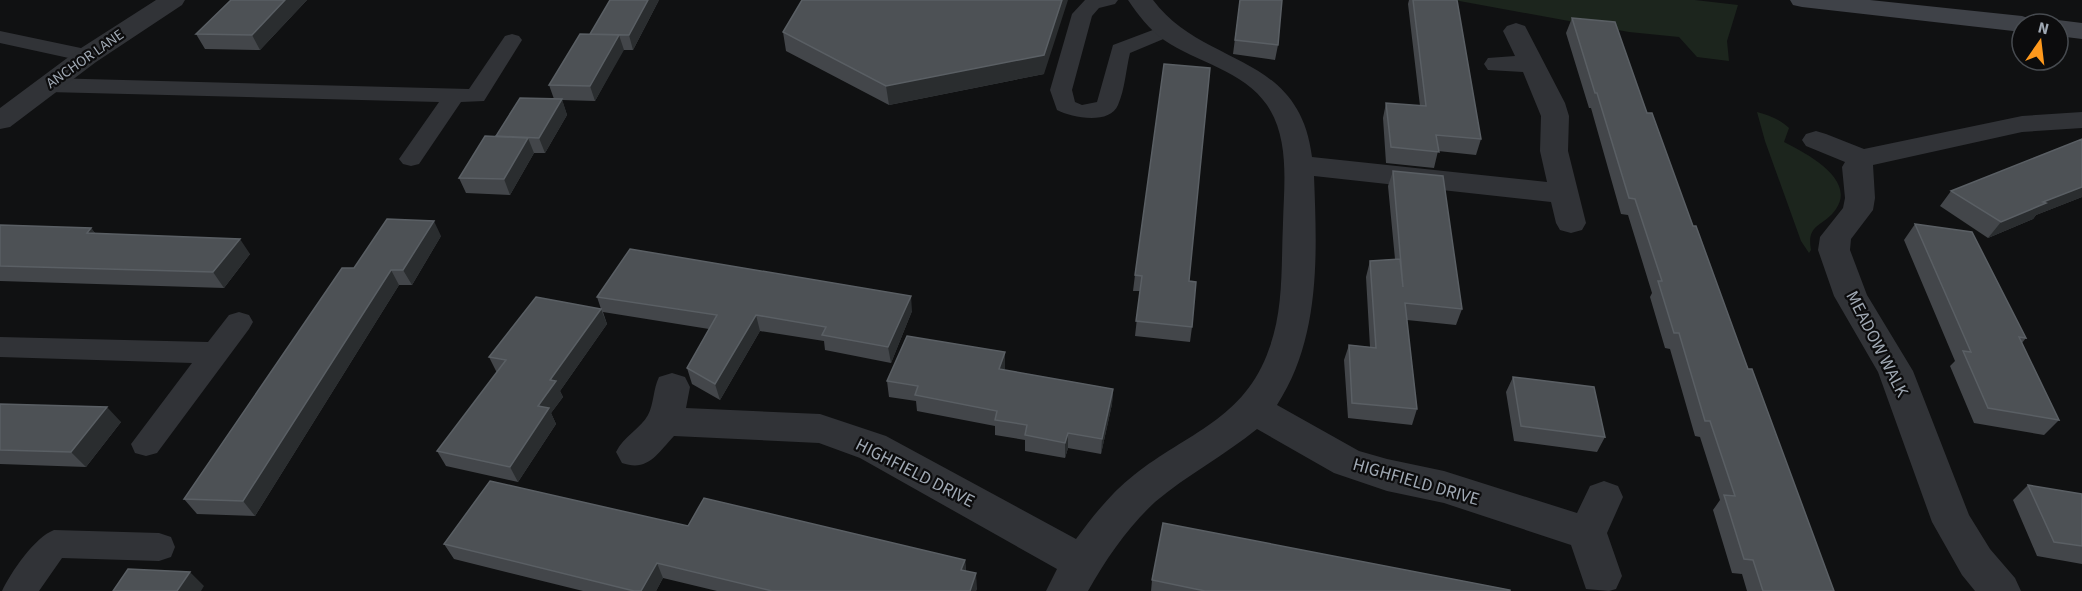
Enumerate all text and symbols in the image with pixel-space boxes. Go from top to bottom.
north arrow [2010,12,2070,72]
text: N [2036,16,2051,40]
street label: ANCHOR LANE [42,24,128,94]
street label: MEADOW WALK [1840,287,1915,402]
street label: HIGHFIELD DRIVE [851,432,979,514]
street label: HIGHFIELD DRIVE [1350,452,1482,512]

